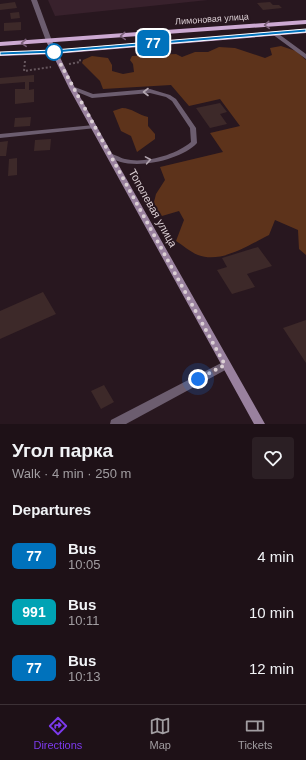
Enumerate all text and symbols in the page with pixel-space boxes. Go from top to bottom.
street label: Лимоновая улица [175,11,249,27]
one-way arrow [264,21,270,30]
line badge: 77 [135,30,171,56]
one-way arrow [120,31,127,40]
text: 77 [145,35,161,51]
one-way arrow [21,38,27,47]
unlabelled marker [45,43,63,61]
one-way arrow [143,88,149,96]
one-way arrow [145,156,151,165]
street label: Тополевая улица [127,167,180,250]
your location [188,369,208,389]
button: heart [252,437,294,479]
text: Угол парка [12,440,113,461]
text: Walk · 4 min · 250 m [12,466,131,481]
text: Departures [12,501,91,518]
text: Bus [68,540,96,557]
text: 77 [26,548,42,564]
text: 4 min [257,548,294,565]
text: 10:05 [68,557,101,572]
text: Bus [68,596,96,613]
text: 991 [22,604,46,620]
text: 10 min [249,604,294,621]
text: 10:11 [68,613,100,628]
text: Bus [68,652,96,669]
text: 77 [26,660,42,676]
text: 12 min [249,660,294,677]
text: 10:13 [68,669,101,684]
tab: Directions [33,715,82,751]
tab: Map [149,715,171,751]
tab: Tickets [238,715,273,751]

